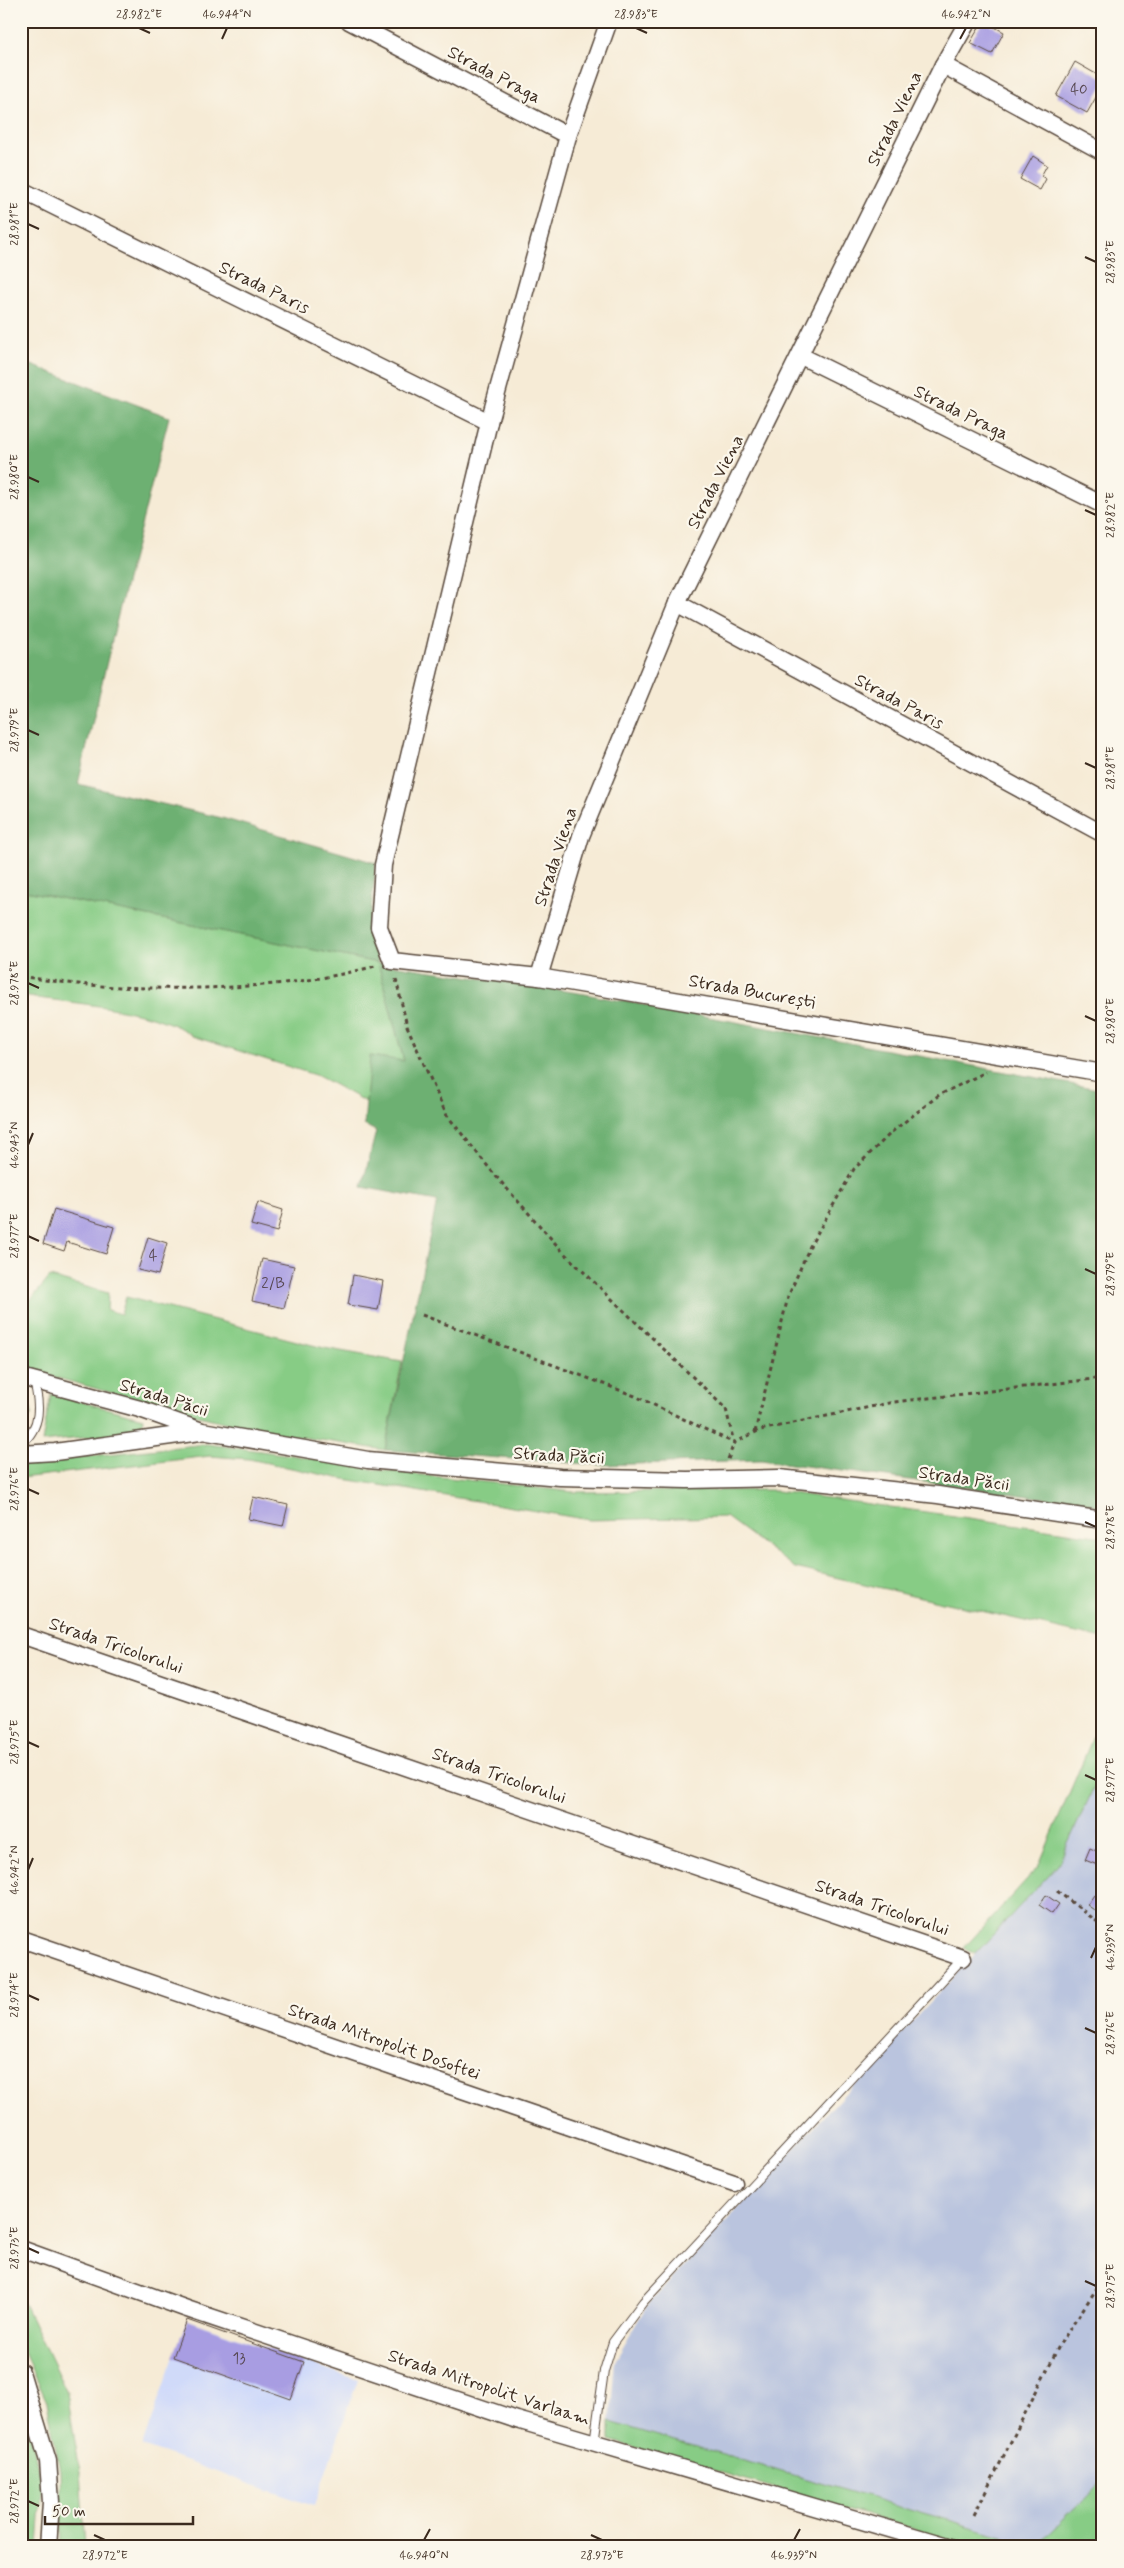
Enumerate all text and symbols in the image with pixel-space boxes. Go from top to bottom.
text: 28.982°E [116,7,162,23]
text: 46.944°N [203,7,251,23]
text: 28.983°E [614,7,658,23]
text: 46.942°N [942,7,990,23]
street label: Strada Praga [443,40,545,110]
street label: Strada Viena [862,67,928,171]
house number: 40 [1070,80,1088,100]
text: 28.981°E [7,202,23,246]
text: 28.983°E [1103,240,1119,284]
street label: Strada Paris [215,256,313,320]
street label: Strada Praga [910,380,1012,446]
street label: Strada Viena [682,431,750,533]
text: 28.980°E [7,454,23,500]
text: 28.982°E [1103,492,1119,538]
street label: Strada Paris [850,668,948,736]
text: 28.979°E [7,708,23,752]
text: 28.981°E [1103,746,1119,790]
street label: Strada Viena [529,804,583,910]
text: 28.978°E [7,961,23,1005]
street label: Strada București [687,969,817,1015]
text: 28.980°E [1103,998,1119,1044]
text: 46.943°N [7,1122,23,1168]
text: 28.977°E [7,1214,23,1258]
house number: 4 [149,1246,158,1266]
text: 28.979°E [1103,1252,1119,1296]
house number: 2/B [261,1274,285,1294]
street label: Strada Păcii [117,1373,211,1423]
street label: Strada Păcii [513,1442,605,1470]
street label: Strada Păcii [917,1461,1011,1497]
text: 28.976°E [7,1467,23,1511]
text: 28.978°E [1103,1505,1119,1549]
street label: Strada Tricolorului [46,1612,186,1680]
text: 28.975°E [7,1720,23,1764]
street label: Strada Tricolorului [429,1742,569,1810]
text: 28.977°E [1103,1758,1119,1802]
text: 46.942°N [7,1846,23,1894]
street label: Strada Tricolorului [812,1874,952,1942]
text: 46.939°N [1103,1924,1119,1970]
text: 28.974°E [7,1972,23,2018]
street label: Strada Mitropolit Dosoftei [285,1998,483,2086]
text: 28.976°E [1103,2011,1119,2055]
text: 28.973°E [7,2226,23,2270]
text: 28.975°E [1103,2264,1119,2308]
street label: Strada Mitropolit Varlaam [385,2344,593,2432]
house number: 13 [232,2349,246,2369]
text: 28.972°E [7,2478,23,2524]
scale bar [45,2493,192,2525]
text: 50 m [52,2502,86,2522]
text: 28.972°E [82,2548,128,2564]
text: 46.940°N [400,2548,448,2564]
text: 28.973°E [580,2548,624,2564]
text: 46.939°N [771,2548,817,2564]

